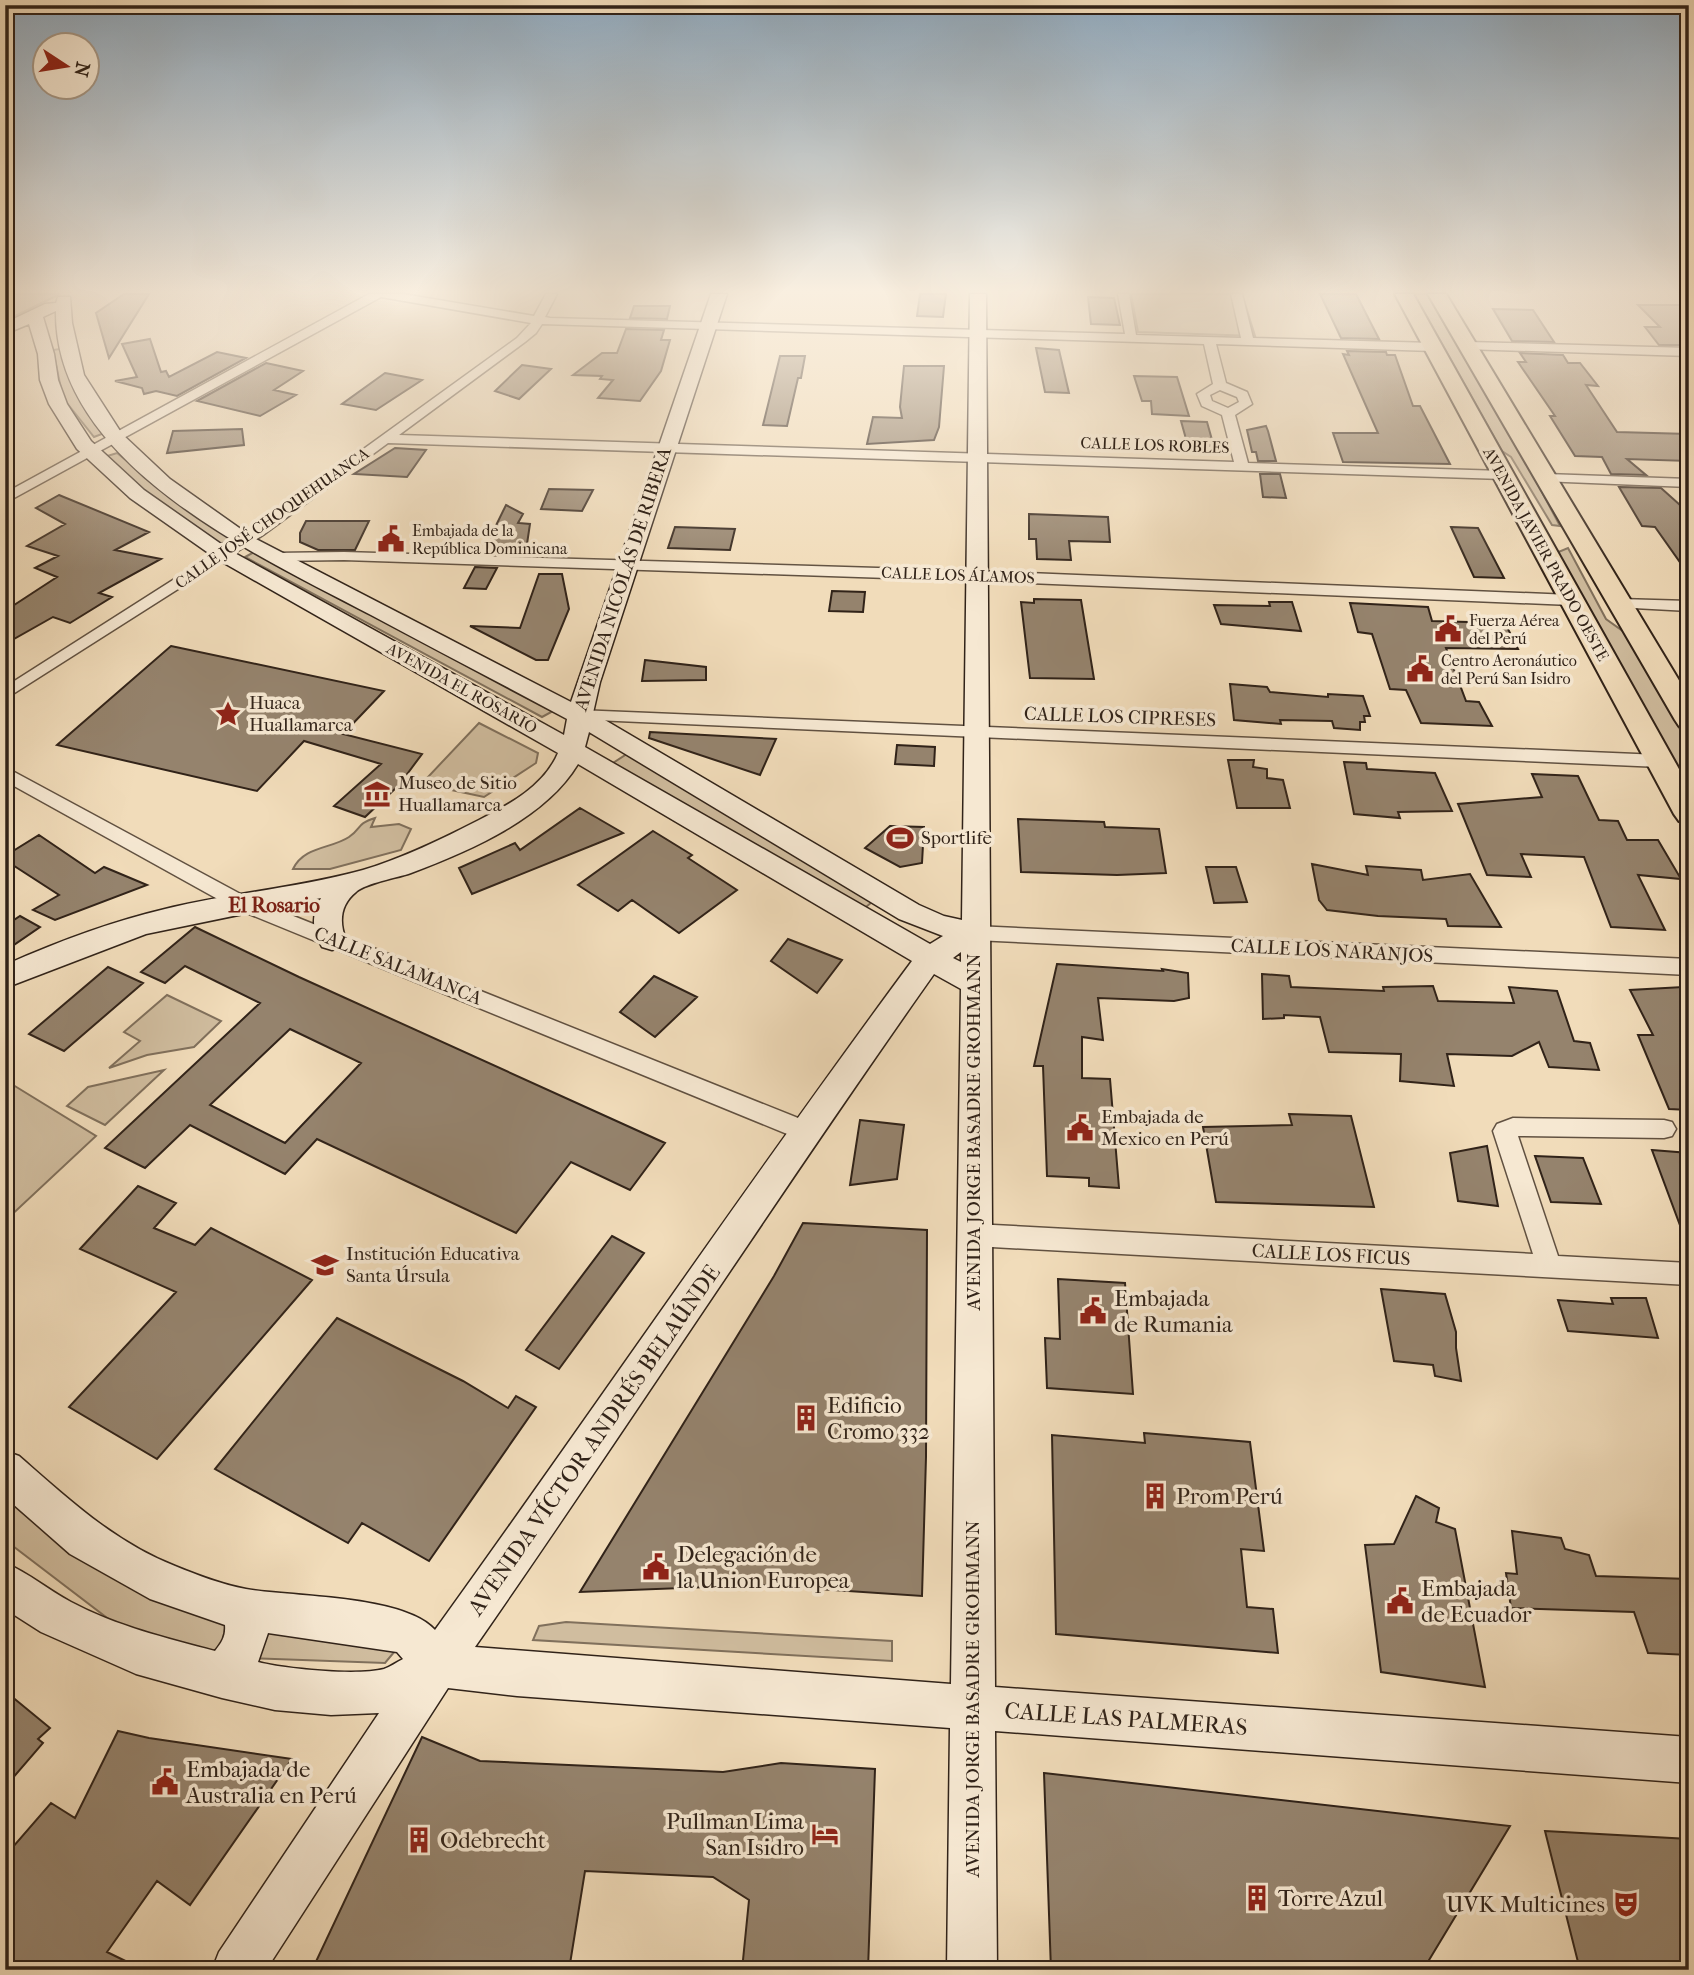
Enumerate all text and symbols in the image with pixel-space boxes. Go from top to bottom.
north arrow [32,32,102,102]
text: N [69,60,94,79]
street label: CALLE LOS ROBLES [1080,433,1230,457]
street label: CALLE JOSÉ CHOQUEHUANCA [171,442,373,592]
street label: AVENIDA JAVIER PRADO OESTE [1479,443,1613,664]
street label: AVENIDA NICOLÁS DE RIBERA [570,444,676,714]
place label: Embajada de la República Dominicana [412,521,568,558]
public building icon: Embajada de la República Dominicana [376,524,406,554]
street label: CALLE LOS ÁLAMOS [881,562,1035,587]
place label: Fuerza Aérea del Perú [1469,611,1560,648]
public building icon: Fuerza Aérea del Perú [1433,614,1463,644]
street label: AVENIDA EL ROSARIO [383,638,541,737]
place label: Centro Aeronáutico del Perú San Isidro [1441,651,1577,688]
public building icon: Centro Aeronáutico del Perú San Isidro [1405,654,1435,684]
place label: Huaca Huallamarca [249,692,353,736]
place icon: Huaca Huallamarca [213,699,243,729]
street label: CALLE LOS CIPRESES [1024,703,1217,731]
place label: Museo de Sitio Huallamarca [398,772,517,816]
museum icon: Museo de Sitio Huallamarca [362,779,392,809]
sports icon: Sportlife [885,823,915,853]
place label: Sportlife [921,827,992,849]
district label: El Rosario [228,893,320,917]
street label: CALLE SALAMANCA [311,922,486,1010]
street label: CALLE LOS NARANJOS [1230,935,1434,967]
street label: AVENIDA JORGE BASADRE GROHMANN [963,953,985,1312]
place label: Embajada de Mexico en Perú [1101,1106,1229,1150]
public building icon: Embajada de Mexico en Perú [1065,1113,1095,1143]
street label: CALLE LOS FICUS [1251,1240,1411,1270]
place label: Institución Educativa Santa Úrsula [346,1243,520,1287]
school or university icon: Institución Educativa Santa Úrsula [310,1250,340,1280]
street label: AVENIDA VÍCTOR ANDRÉS BELAÚNDE [462,1260,726,1621]
place label: Embajada de Rumania [1114,1285,1233,1338]
public building icon: Embajada de Rumania [1078,1296,1108,1326]
place label: Edificio Cromo 332 [827,1392,930,1445]
building icon: Edificio Cromo 332 [791,1403,821,1433]
building icon: Prom Perú [1140,1481,1170,1511]
place label: Prom Perú [1176,1483,1283,1510]
street label: AVENIDA JORGE BASADRE GROHMANN [962,1520,984,1879]
place label: Delegación de la Union Europea [676,1541,850,1594]
public building icon: Delegación de la Union Europea [641,1552,671,1582]
place label: Embajada de Ecuador [1421,1575,1532,1628]
public building icon: Embajada de Ecuador [1385,1586,1415,1616]
street label: CALLE LAS PALMERAS [1004,1697,1248,1741]
place label: Embajada de Australia en Perú [185,1756,357,1809]
public building icon: Embajada de Australia en Perú [150,1767,180,1797]
place label: Pullman Lima San Isidro [666,1808,804,1861]
hotel icon: Pullman Lima San Isidro [810,1819,840,1849]
building icon: Odebrecht [404,1825,434,1855]
place label: Odebrecht [440,1827,546,1854]
building icon: Torre Azul [1242,1883,1272,1913]
place label: Torre Azul [1278,1885,1384,1912]
theatre icon: UVK Multicines [1611,1889,1641,1919]
place label: UVK Multicines [1446,1891,1605,1918]

